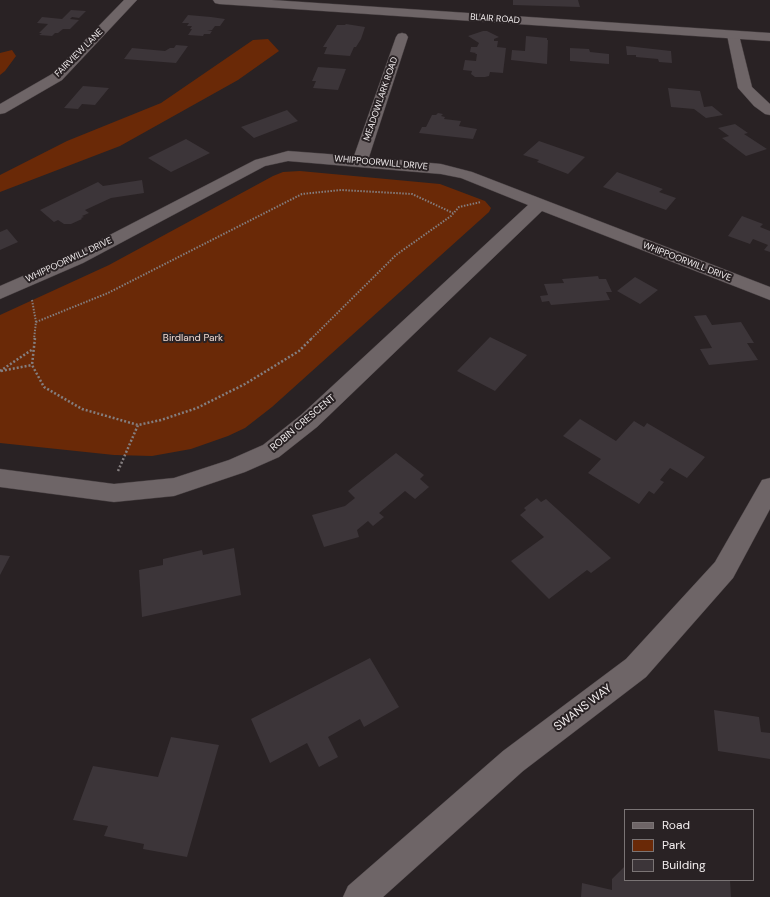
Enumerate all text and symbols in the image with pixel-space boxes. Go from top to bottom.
street label: BLAIR ROAD [470,12,520,26]
street label: FAIRVIEW LANE [53,27,105,79]
street label: MEADOWLARK ROAD [362,56,400,142]
street label: WHIPPOORWILL DRIVE [334,154,428,172]
street label: WHIPPOORWILL DRIVE [24,235,114,285]
street label: WHIPPOORWILL DRIVE [641,240,733,284]
park label: Birdland Park [163,332,223,344]
street label: ROBIN CRESCENT [268,392,338,454]
street label: SWANS WAY [551,682,615,734]
legend [624,809,754,881]
text: Road [662,817,690,833]
text: Park [662,837,686,853]
text: Building [662,857,706,873]

